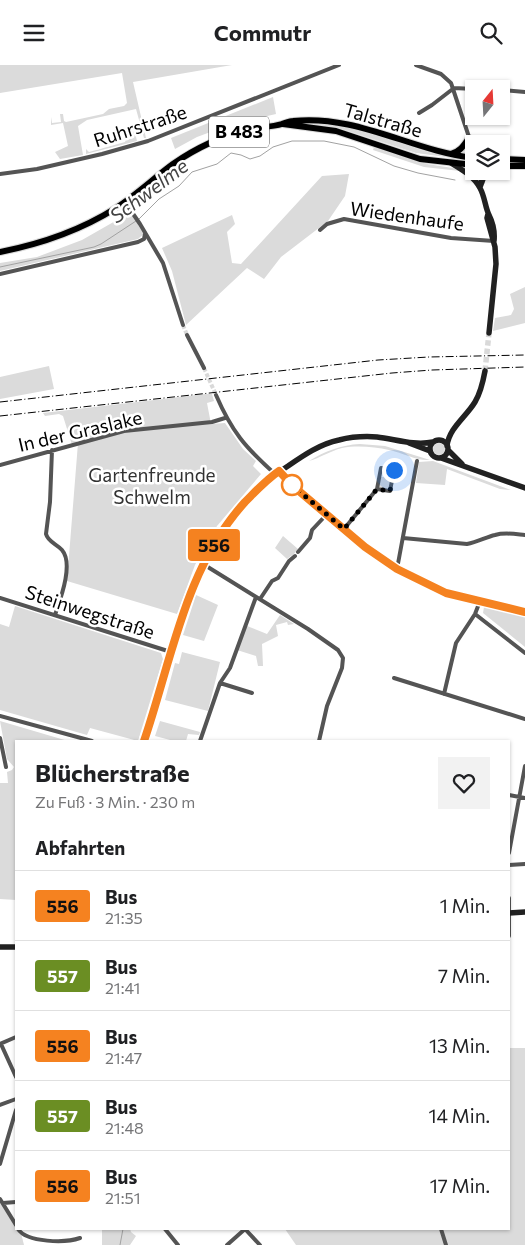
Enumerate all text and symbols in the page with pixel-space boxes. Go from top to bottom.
icon: menu [20,19,48,47]
text: Commutr [214,19,311,46]
icon: search [477,19,505,47]
north arrow [465,80,510,125]
map controls [465,80,510,180]
street label: Talstraße [341,97,425,142]
street label: Ruhrstraße [90,100,189,151]
road number: B 483 [209,117,269,147]
button: layers [465,135,510,180]
water label: Schwelme [104,153,193,227]
street label: Wiedenhaufe [349,196,465,235]
street label: In der Graslake [16,405,144,456]
your location [382,458,407,483]
park label: Gartenfreunde Schwelm [88,463,216,508]
unlabelled marker [281,474,303,496]
line badge: 556 [185,529,243,561]
text: 556 [198,534,230,556]
street label: Steinwegstraße [23,580,158,643]
button: heart [438,757,490,809]
text: Blücherstraße [35,758,190,787]
text: Zu Fuß · 3 Min. · 230 m [35,792,195,811]
text: Abfahrten [35,836,125,859]
text: Bus [105,885,137,908]
text: 1 Min. [440,894,490,917]
text: 556 [46,895,79,917]
text: 21:35 [105,908,143,927]
text: Bus [105,955,137,978]
text: 7 Min. [438,964,490,987]
text: 557 [47,965,78,987]
text: 21:41 [105,978,140,997]
text: Bus [105,1025,137,1048]
text: 13 Min. [429,1034,490,1057]
text: 556 [46,1035,79,1057]
text: 21:47 [105,1048,142,1067]
text: Bus [105,1095,137,1118]
text: 14 Min. [428,1104,490,1127]
text: 557 [47,1105,78,1127]
text: 21:48 [105,1118,144,1137]
text: Bus [105,1165,137,1188]
text: 17 Min. [430,1174,490,1197]
text: 556 [46,1175,79,1197]
text: 21:51 [105,1188,141,1207]

